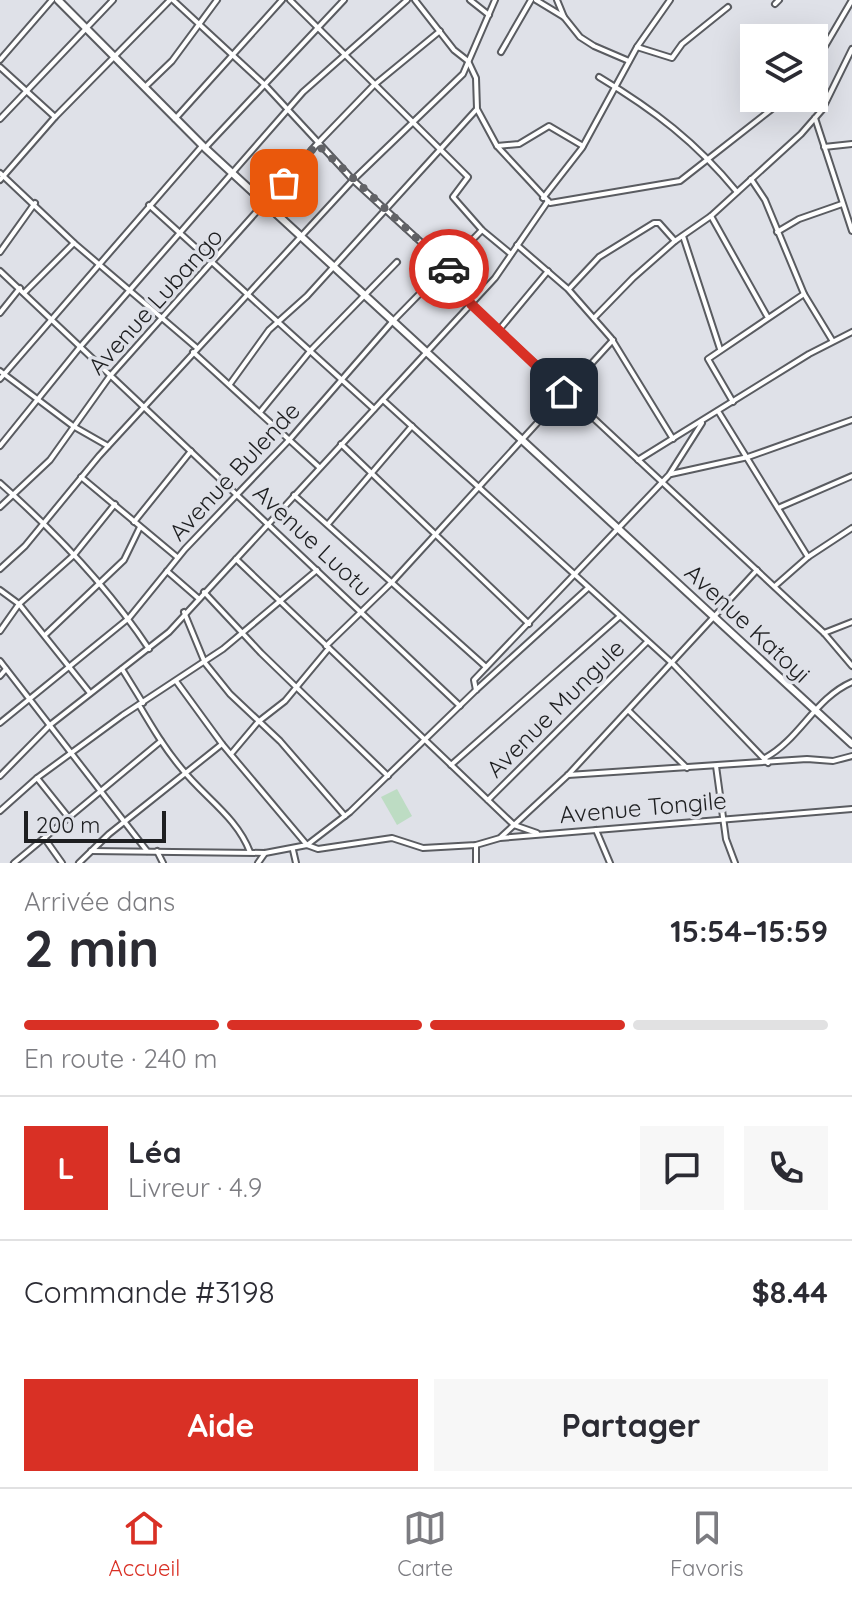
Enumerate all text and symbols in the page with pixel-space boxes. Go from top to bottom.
map controls [740,24,828,112]
button: layers [740,24,828,112]
pin [250,149,318,217]
icon: bag [262,161,306,205]
street label: Avenue Lubango [81,221,229,381]
courier [409,229,489,309]
icon: car [427,247,471,291]
pin [530,358,598,426]
icon: home [542,370,586,414]
street label: Avenue Bulende [162,395,306,547]
street label: Avenue Luotu [247,477,379,603]
street label: Avenue Katoyi [679,557,817,689]
street label: Avenue Mungule [480,633,630,783]
street label: Avenue Tongile [558,785,728,829]
scale bar [24,807,166,843]
text: 200 m [36,811,100,839]
text: Arrivée dans [24,885,175,918]
text: 15:54–15:59 [670,912,828,950]
text: 2 min [24,915,159,980]
text: En route · 240 m [24,1042,217,1075]
button: chat [640,1126,724,1210]
button: phone [744,1126,828,1210]
text: Léa [128,1133,182,1171]
text: L [58,1149,74,1187]
text: Livreur · 4.9 [128,1171,262,1204]
text: Commande #3198 [24,1273,275,1311]
text: $8.44 [752,1273,828,1311]
button: Aide [24,1379,418,1471]
button: Partager [434,1379,828,1471]
tab: Accueil [108,1506,180,1582]
tab: Carte [397,1506,453,1582]
tab: Favoris [670,1506,743,1582]

